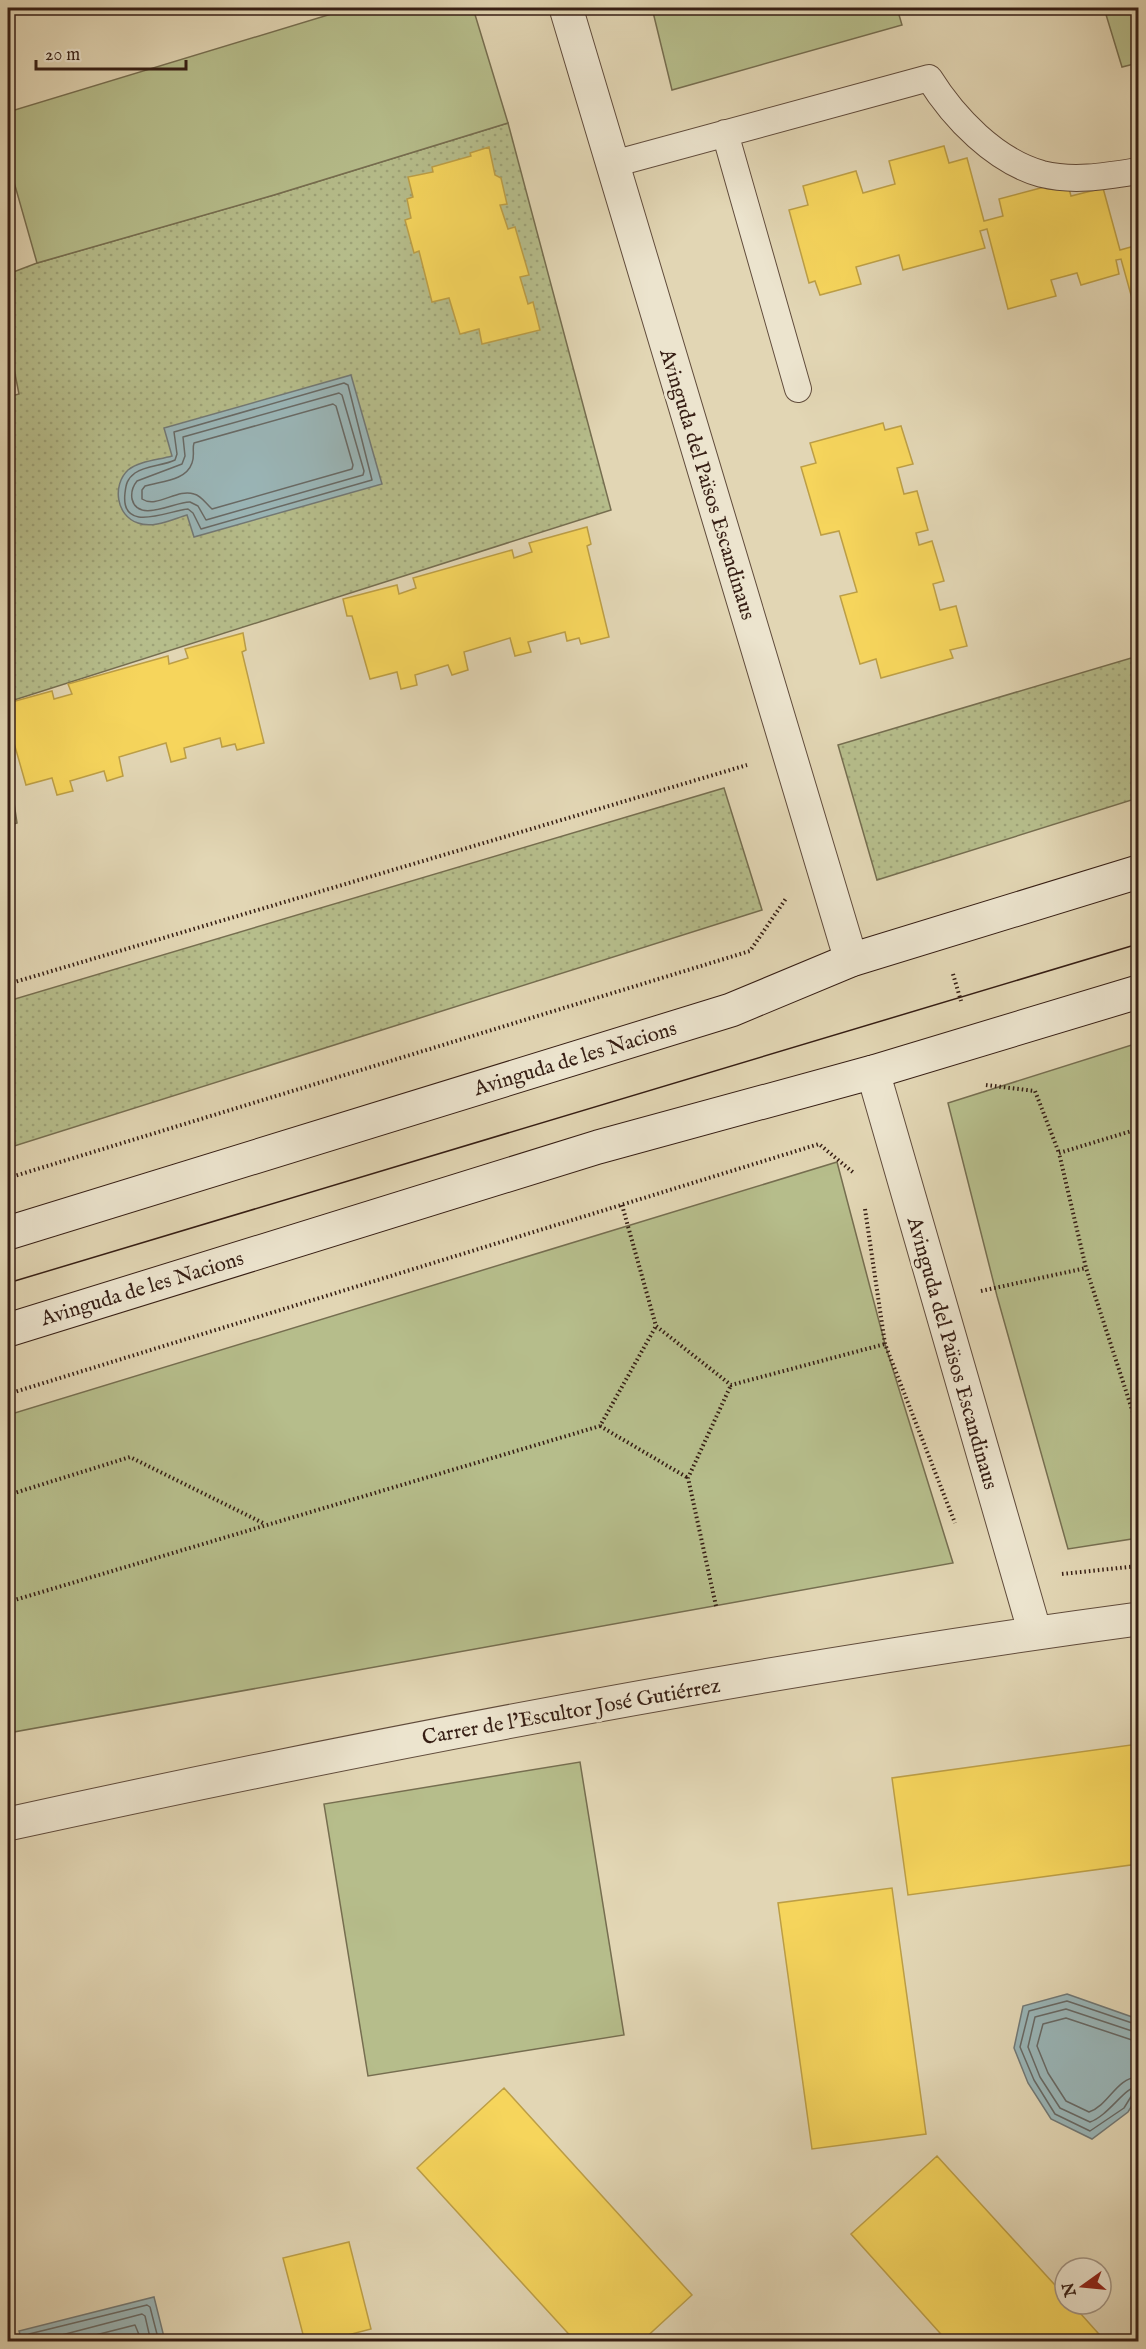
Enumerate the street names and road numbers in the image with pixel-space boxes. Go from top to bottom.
street label: Avinguda del Països Escandinaus [652,345,761,623]
street label: Avinguda de les Nacions [470,1016,680,1103]
street label: Avinguda del Països Escandinaus [899,1213,1003,1493]
street label: Avinguda de les Nacions [37,1246,247,1333]
street label: Carrer de l'Escultor José Gutiérrez [420,1673,723,1752]

